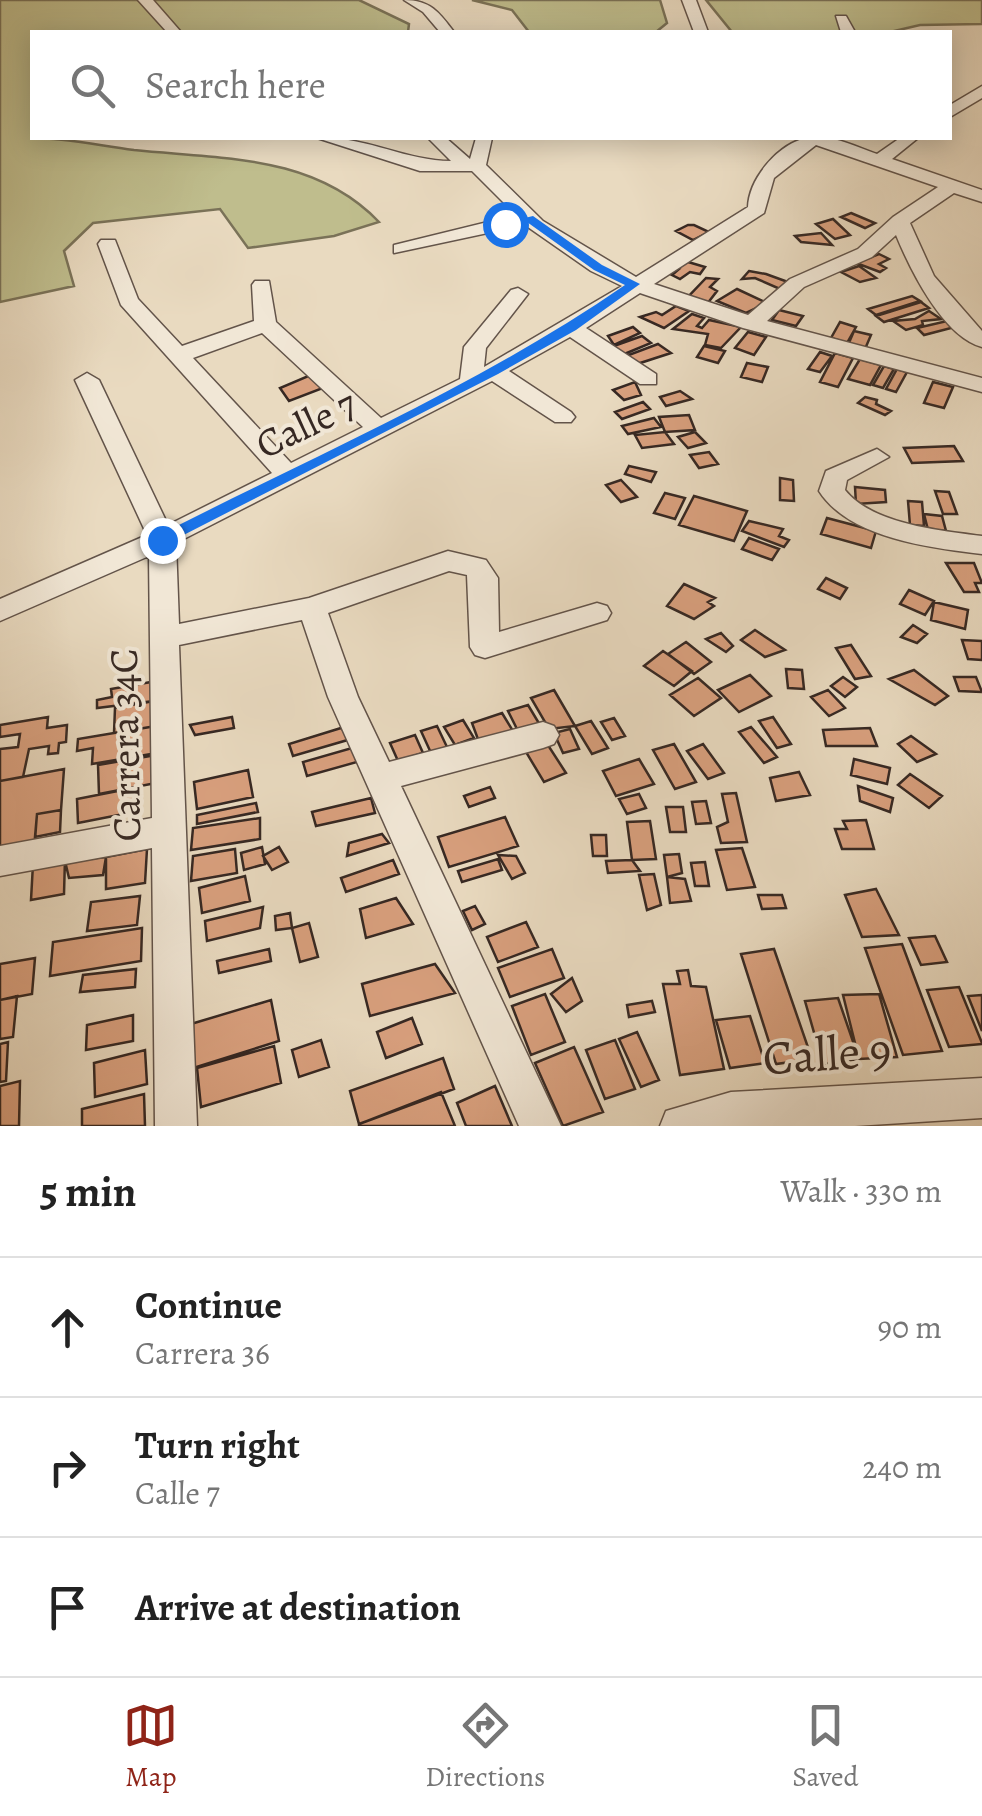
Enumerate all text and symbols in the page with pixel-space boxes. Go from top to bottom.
search box [30,30,952,140]
icon: search [65,58,120,113]
text: Search here [145,59,326,111]
route start [483,202,529,248]
street label: Calle 7 [246,376,366,472]
route end [140,518,186,564]
street label: Carrera 34C [96,648,154,842]
street label: Calle 9 [761,1017,893,1091]
text: 5 min [40,1163,136,1220]
text: Walk · 330 m [780,1169,942,1213]
text: Continue [135,1279,282,1331]
icon: ahead [40,1300,95,1355]
text: 90 m [877,1305,942,1349]
text: Carrera 36 [135,1331,270,1375]
text: Turn right [135,1419,300,1471]
icon: right [40,1440,95,1495]
text: 240 m [862,1445,942,1489]
text: Calle 7 [135,1471,220,1515]
icon: arrive [40,1580,95,1635]
text: Arrive at destination [135,1581,461,1633]
tab: Map [123,1698,178,1796]
tab: Directions [425,1698,545,1796]
tab: Saved [792,1698,859,1796]

